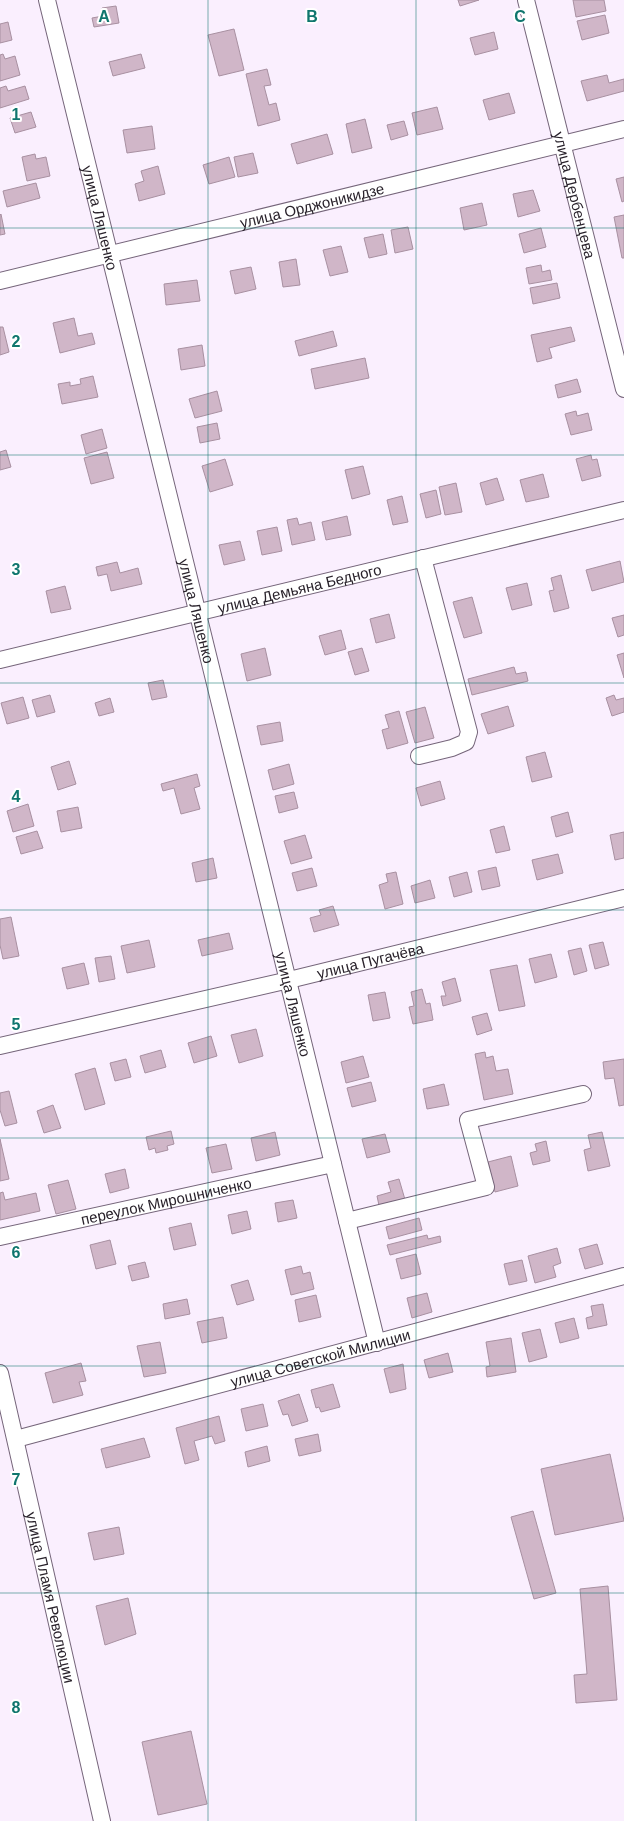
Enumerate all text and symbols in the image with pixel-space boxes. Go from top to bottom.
text: A [98,8,110,25]
text: B [306,8,318,25]
text: C [514,8,526,25]
text: 1 [12,106,21,123]
street label: улица Дербенцева [551,130,599,261]
street label: улица Ляшенко [79,163,121,272]
street label: улица Орджоникидзе [238,179,386,231]
text: 2 [12,333,21,350]
street label: улица Ляшенко [176,557,218,665]
street label: улица Демьяна Бедного [216,560,383,616]
text: 3 [12,561,21,578]
text: 4 [12,788,21,805]
street label: улица Пугачёва [315,939,426,981]
street label: улица Ляшенко [273,950,315,1058]
text: 5 [12,1016,21,1033]
street label: переулок Мирошниченко [79,1174,253,1228]
text: 6 [12,1244,21,1261]
street label: улица Советской Милиции [228,1325,412,1390]
text: 7 [12,1471,21,1488]
street label: улица Пламя Революции [23,1510,79,1684]
text: 8 [12,1699,21,1716]

